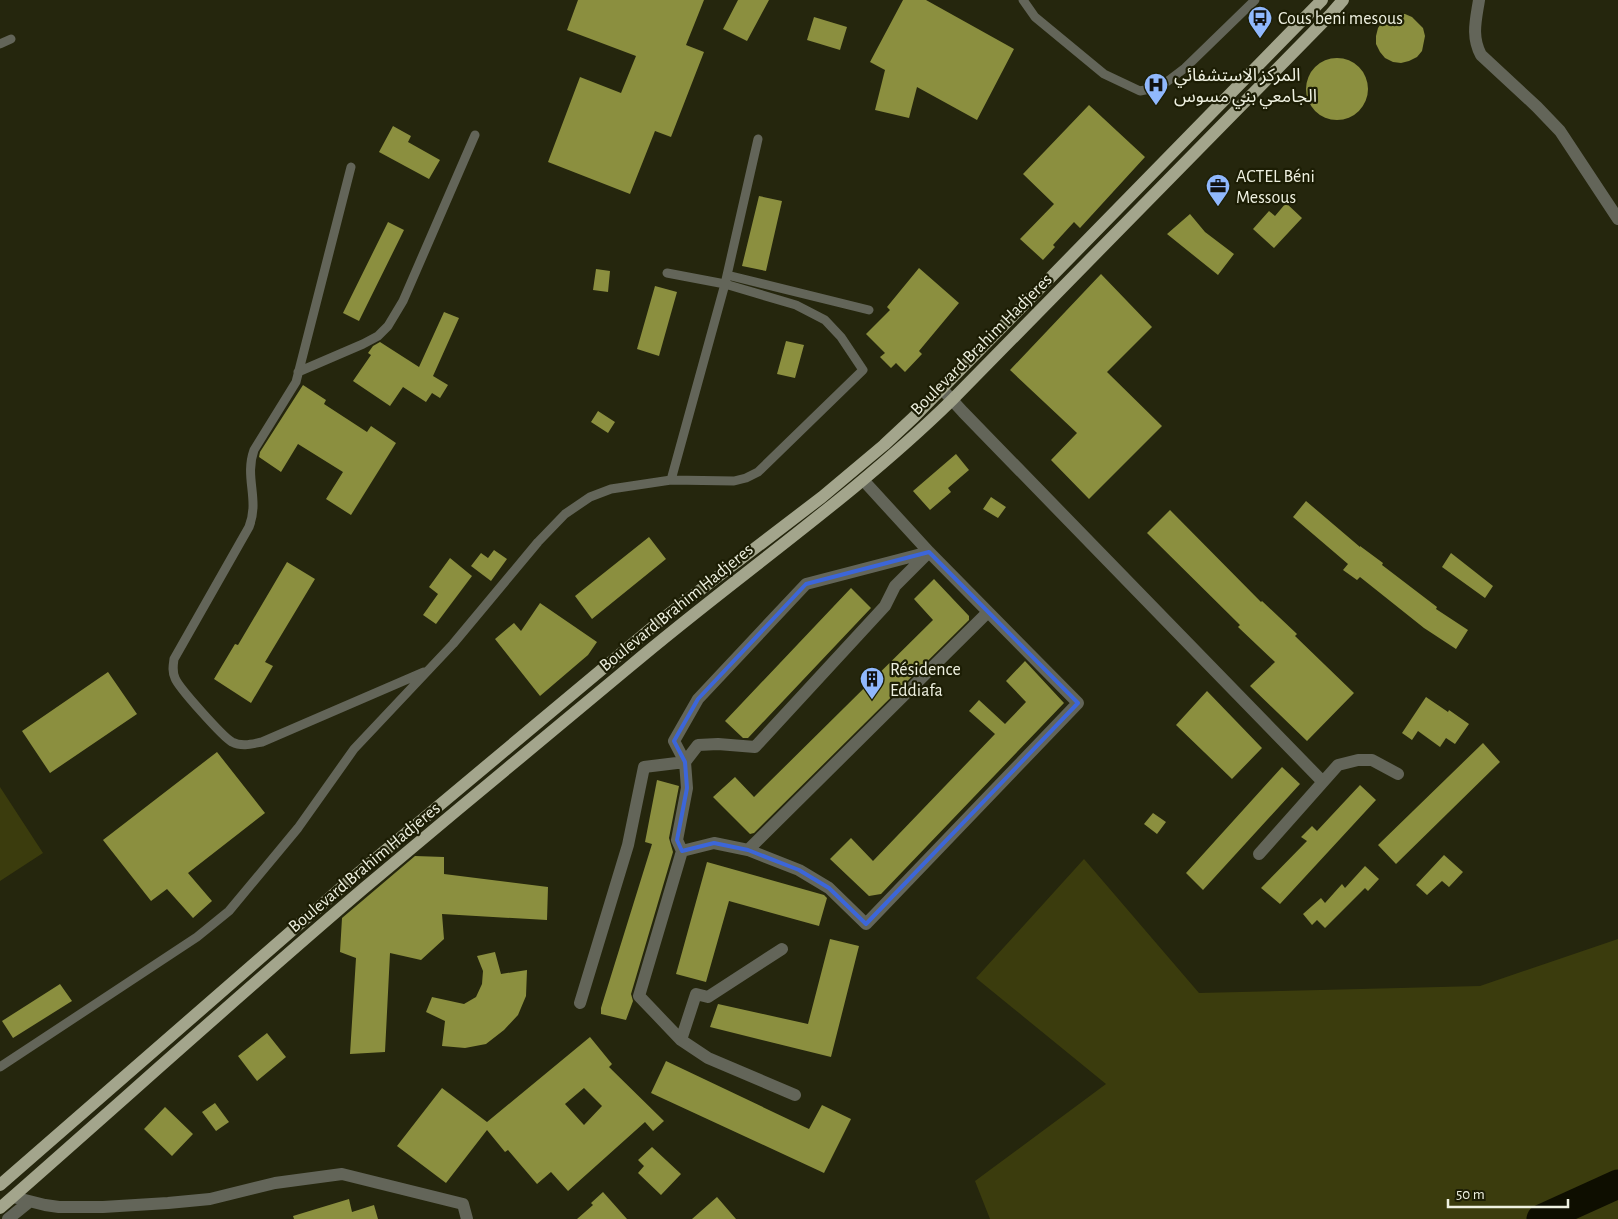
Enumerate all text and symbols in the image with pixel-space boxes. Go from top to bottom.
bus stop icon: Cous beni mesous [1247,5,1273,39]
place label: Cous beni mesous [1278,10,1403,28]
place label: المركز الاستشفائي الجامعي بني مسوس [1174,67,1317,109]
hospital icon: المركز الاستشفائي الجامعي بني مسوس [1143,72,1169,106]
place label: ACTEL Béni Messous [1236,168,1315,207]
office icon: ACTEL Béni Messous [1205,173,1231,207]
street label: Boulevard Brahim Hadjeres [908,271,1056,419]
street label: Boulevard Brahim Hadjeres [596,540,757,675]
place label: Résidence Eddiafa [890,661,961,700]
building icon: Résidence Eddiafa [859,666,885,700]
street label: Boulevard Brahim Hadjeres [285,799,444,936]
scale bar [1448,1176,1568,1208]
text: 50 m [1456,1187,1485,1202]

